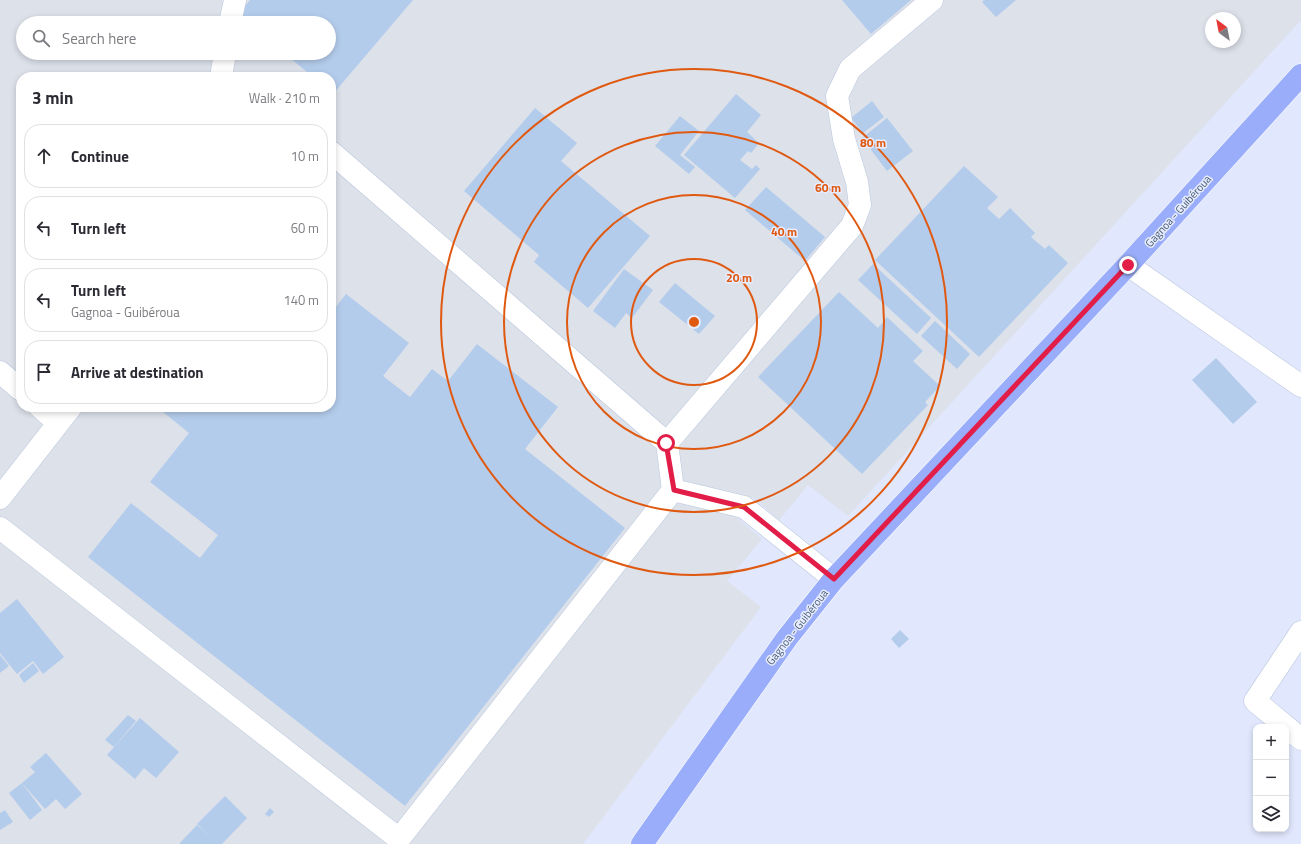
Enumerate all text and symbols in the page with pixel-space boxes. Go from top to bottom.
north arrow [1205,12,1241,48]
search box [16,16,336,60]
icon: search [30,27,52,49]
text: Search here [62,27,136,50]
text: 3 min [32,85,73,111]
text: Walk · 210 m [249,88,320,108]
text: 80 m [860,133,886,152]
icon: ahead [33,145,55,167]
text: Continue [71,145,129,168]
text: 10 m [291,146,319,166]
street label: Gagnoa - Guibéroua [1141,171,1215,251]
text: 60 m [815,178,841,197]
icon: left [33,217,55,239]
text: Turn left [71,217,126,240]
text: 60 m [291,218,319,238]
text: 40 m [771,222,797,241]
route end [1119,256,1137,274]
text: 20 m [726,268,752,287]
text: Turn left [71,279,126,302]
icon: left [33,289,55,311]
text: 140 m [283,290,319,310]
text: Gagnoa - Guibéroua [71,302,180,322]
centre of rings [687,315,701,329]
icon: arrive [33,361,55,383]
text: Arrive at destination [71,361,204,384]
route start [657,434,675,452]
street label: Gagnoa - Guibéroua [762,585,832,668]
map controls [1253,724,1289,832]
button: + [1253,724,1289,760]
button: − [1253,760,1289,796]
button: layers [1253,796,1289,832]

